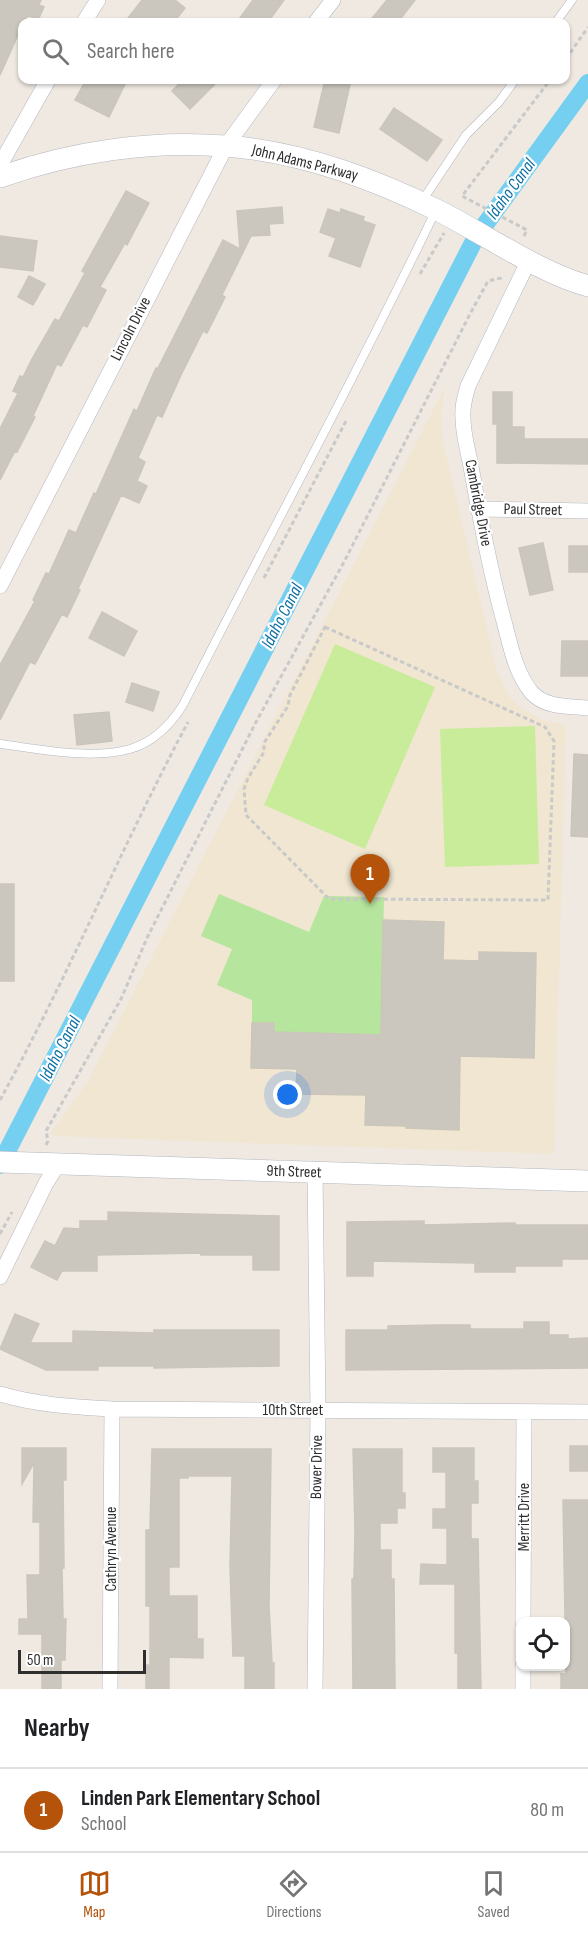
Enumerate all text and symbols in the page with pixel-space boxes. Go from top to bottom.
search box [18,18,570,84]
icon: search [39,35,72,68]
text: Search here [87,38,174,65]
street label: John Adams Parkway [249,140,360,185]
water label: Idaho Canal [482,154,540,223]
street label: Lincoln Drive [107,294,155,364]
street label: Cambridge Drive [460,458,496,548]
street label: Paul Street [503,500,563,520]
water label: Idaho Canal [257,580,308,652]
pin: 1 [350,854,389,904]
water label: Idaho Canal [35,1013,86,1085]
your location [273,1080,302,1109]
street label: 9th Street [266,1162,322,1182]
street label: 10th Street [263,1401,323,1420]
street label: Bower Drive [307,1435,327,1499]
street label: Merritt Drive [515,1483,534,1551]
street label: Cathryn Avenue [102,1507,121,1591]
map controls [516,1617,570,1671]
button: locate [516,1617,570,1671]
scale bar [18,1647,146,1674]
text: 50 m [27,1651,53,1670]
text: Nearby [24,1713,90,1744]
text: Linden Park Elementary School [81,1785,320,1812]
text: 1 [40,1798,47,1822]
text: 80 m [530,1798,564,1822]
text: School [81,1812,126,1836]
tab: Map [78,1867,111,1922]
tab: Directions [266,1867,322,1922]
tab: Saved [477,1867,510,1922]

